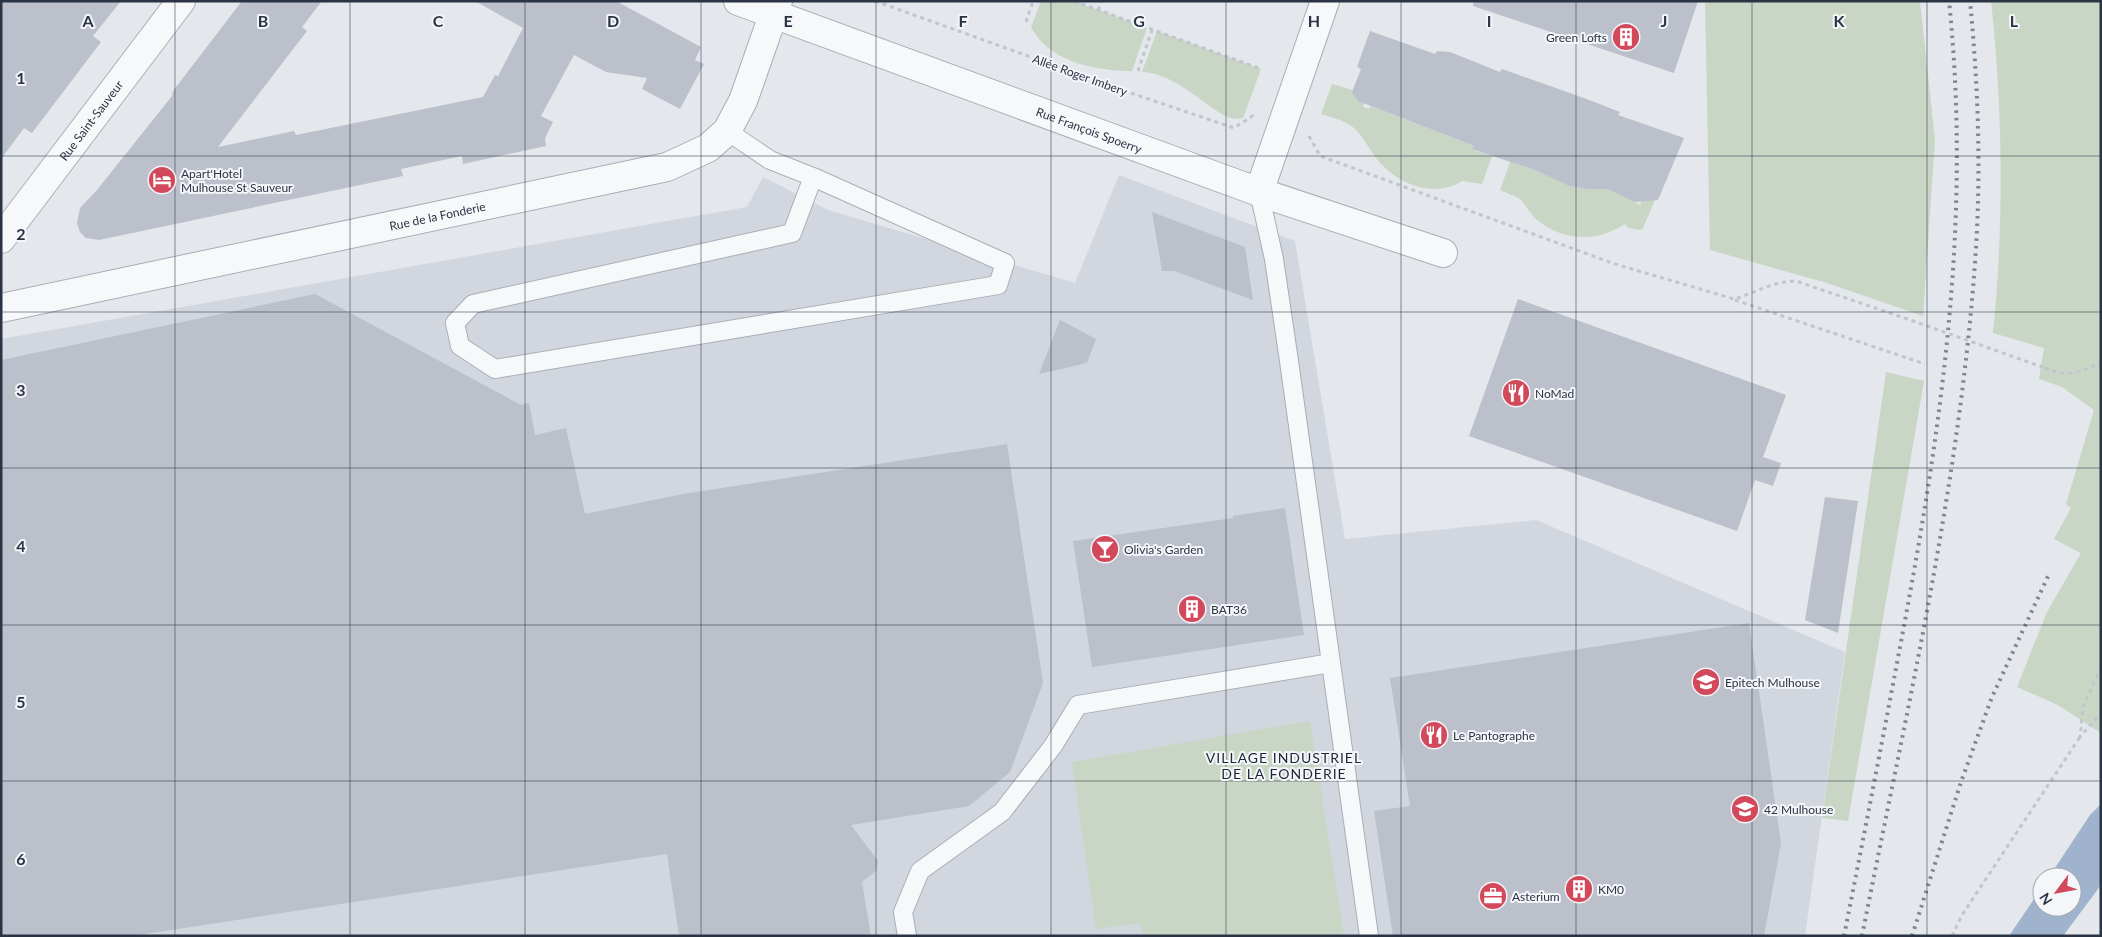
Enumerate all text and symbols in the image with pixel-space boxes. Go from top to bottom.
text: A [81,11,94,30]
text: B [258,11,268,30]
text: C [433,11,444,30]
text: D [607,11,619,30]
text: E [783,11,793,30]
text: F [958,11,968,30]
text: G [1133,11,1145,30]
text: H [1308,11,1320,30]
text: I [1487,11,1491,30]
text: J [1661,11,1667,30]
text: K [1834,11,1846,30]
text: L [2010,11,2019,30]
building icon: Green Lofts [1611,22,1641,52]
place label: Green Lofts [1546,30,1607,45]
street label: Allée Roger Imbery [1031,51,1130,99]
text: 1 [16,68,26,87]
street label: Rue Saint-Sauveur [56,77,126,163]
street label: Rue François Spoerry [1034,104,1145,156]
hotel icon: Apart'Hotel Mulhouse St Sauveur [147,165,177,195]
place label: Apart'Hotel Mulhouse St Sauveur [181,166,293,195]
street label: Rue de la Fonderie [388,198,487,233]
text: 2 [16,224,26,243]
restaurant icon: NoMad [1501,378,1531,408]
text: 3 [16,380,26,399]
place label: NoMad [1535,386,1574,401]
bar icon: Olivia's Garden [1090,534,1120,564]
text: 4 [16,536,26,555]
place label: Olivia's Garden [1124,542,1203,557]
building icon: BAT36 [1177,594,1207,624]
place label: BAT36 [1211,602,1247,617]
school or university icon: Epitech Mulhouse [1691,667,1721,697]
place label: Epitech Mulhouse [1725,675,1820,690]
text: 5 [16,692,26,711]
restaurant icon: Le Pantographe [1419,720,1449,750]
place label: Le Pantographe [1453,728,1535,743]
district label: VILLAGE INDUSTRIEL DE LA FONDERIE [1206,749,1362,782]
school or university icon: 42 Mulhouse [1730,794,1760,824]
place label: 42 Mulhouse [1764,802,1833,817]
text: 6 [16,849,26,868]
north arrow [2032,867,2082,917]
building icon: KM0 [1564,874,1594,904]
office icon: Asterium [1478,881,1508,911]
place label: KM0 [1598,882,1624,897]
place label: Asterium [1512,889,1560,904]
text: N [2035,890,2056,908]

